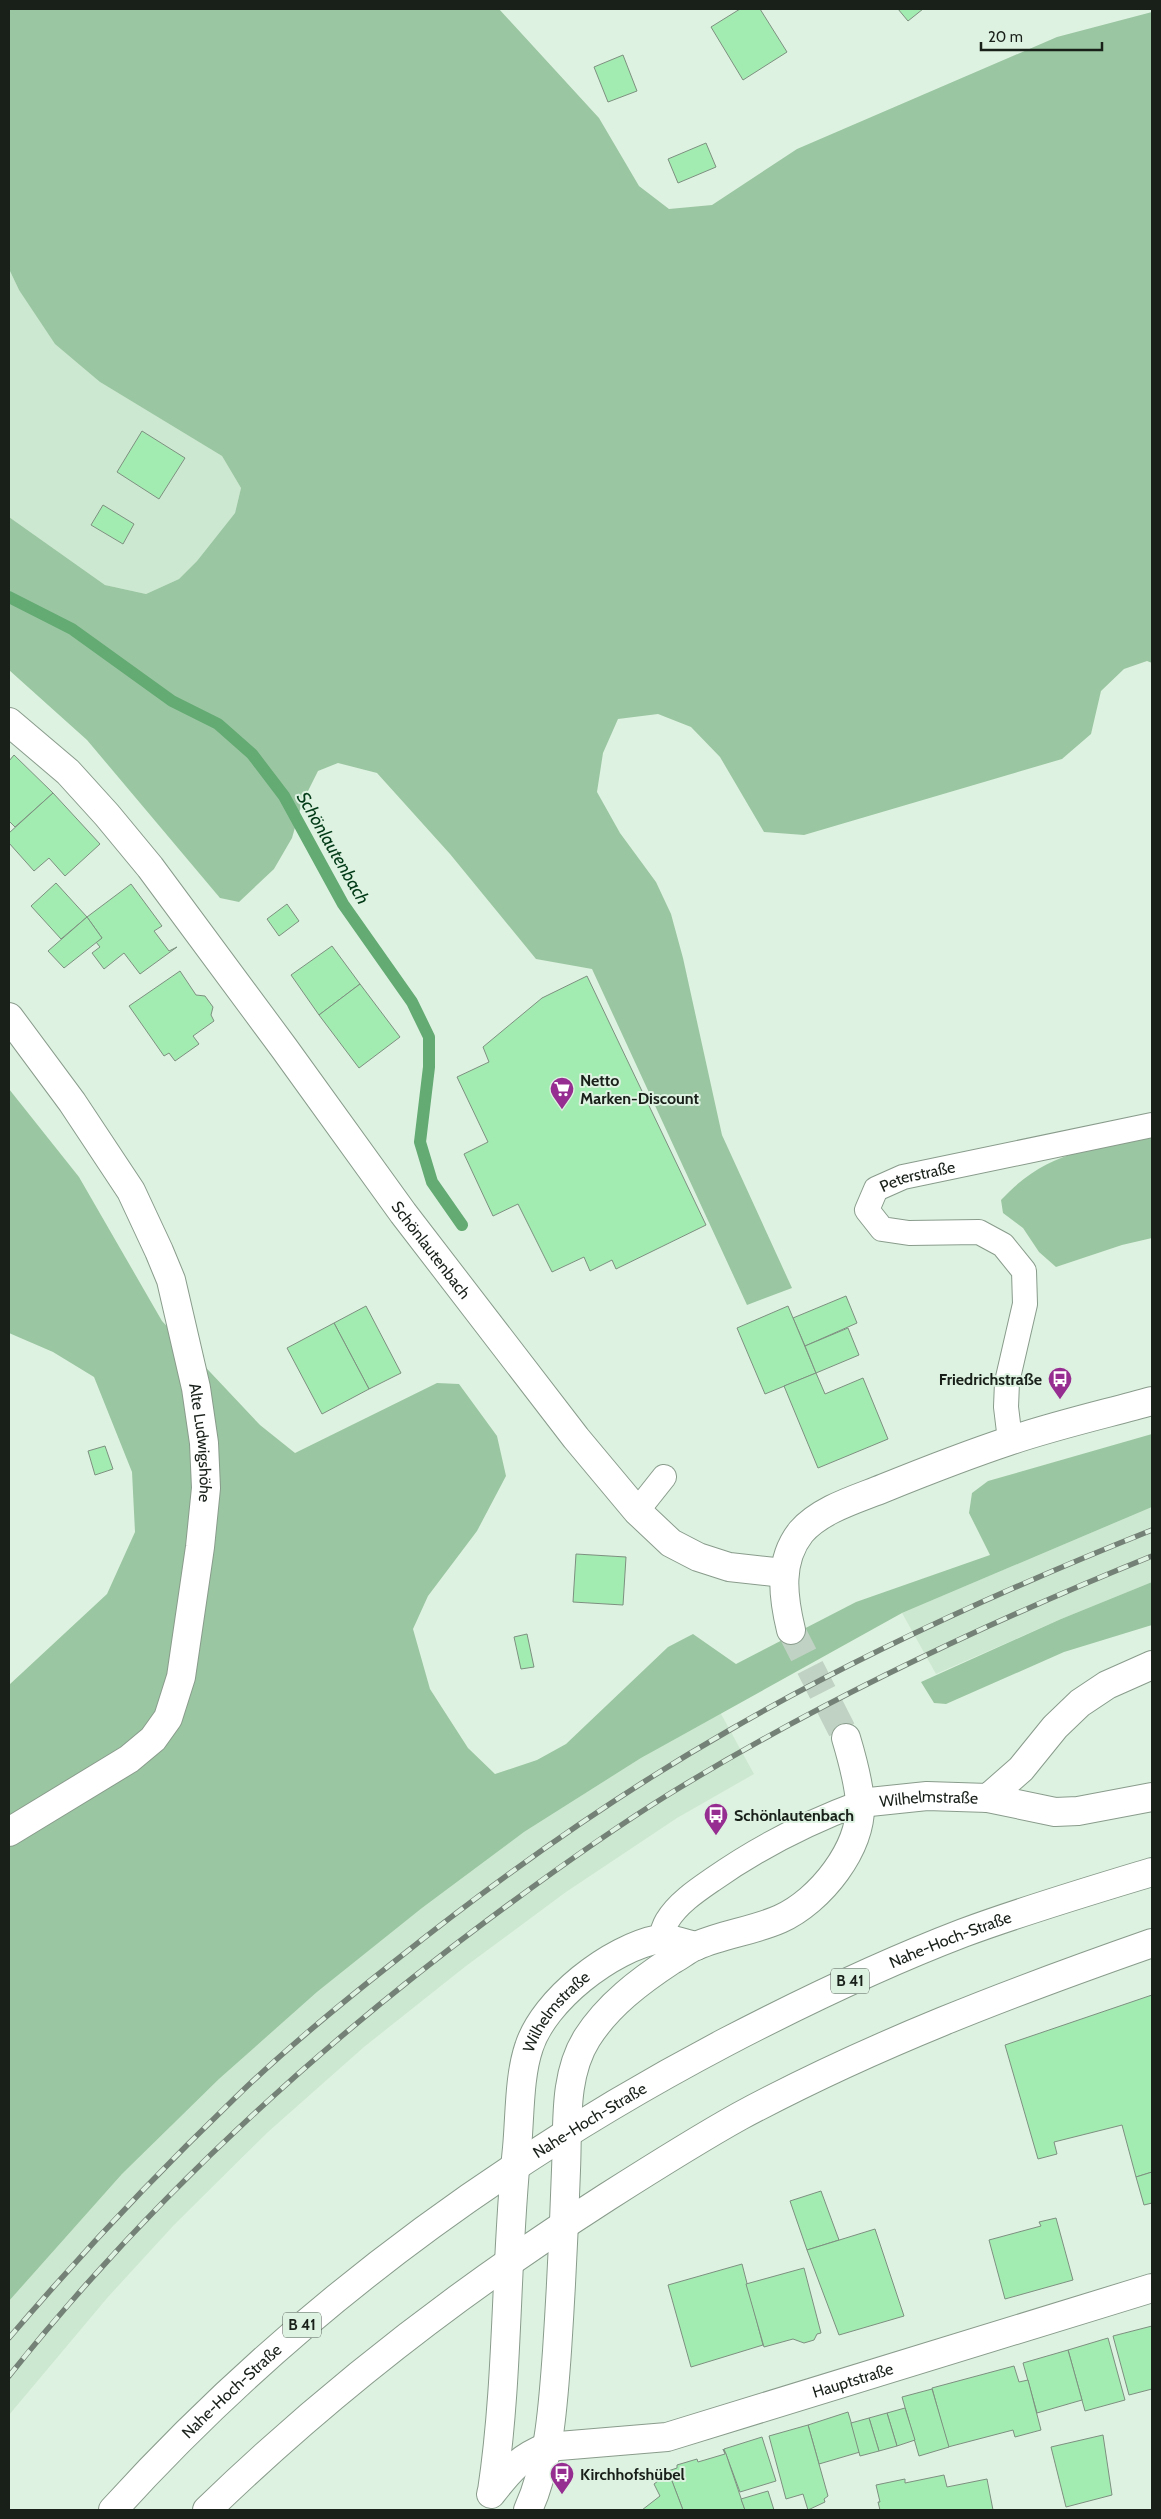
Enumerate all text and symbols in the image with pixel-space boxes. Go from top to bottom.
scale bar [981,20,1102,52]
text: 20 m [988,28,1023,46]
water label: Schönlautenbach [292,788,374,908]
place label: Netto Marken-Discount [580,1071,700,1108]
supermarket icon: Netto Marken-Discount [549,1076,575,1110]
street label: Peterstraße [876,1157,957,1196]
street label: Schönlautenbach [388,1197,475,1302]
bus stop icon: Friedrichstraße [1047,1366,1073,1400]
place label: Friedrichstraße [939,1370,1042,1389]
street label: Alte Ludwigshöhe [186,1381,216,1503]
street label: Wilhelmstraße [878,1786,978,1810]
bus stop icon: Schönlautenbach [703,1802,729,1836]
place label: Schönlautenbach [734,1806,854,1825]
street label: Nahe-Hoch-Straße [886,1907,1014,1972]
street label: Wilhelmstraße [518,1967,593,2054]
road number: B 41 [831,1968,869,1994]
street label: Nahe-Hoch-Straße [529,2078,650,2162]
road number: B 41 [283,2312,321,2338]
street label: Nahe-Hoch-Straße [178,2340,285,2442]
street label: Hauptstraße [810,2359,895,2401]
bus stop icon: Kirchhofshübel [549,2461,575,2495]
place label: Kirchhofshübel [580,2465,685,2484]

